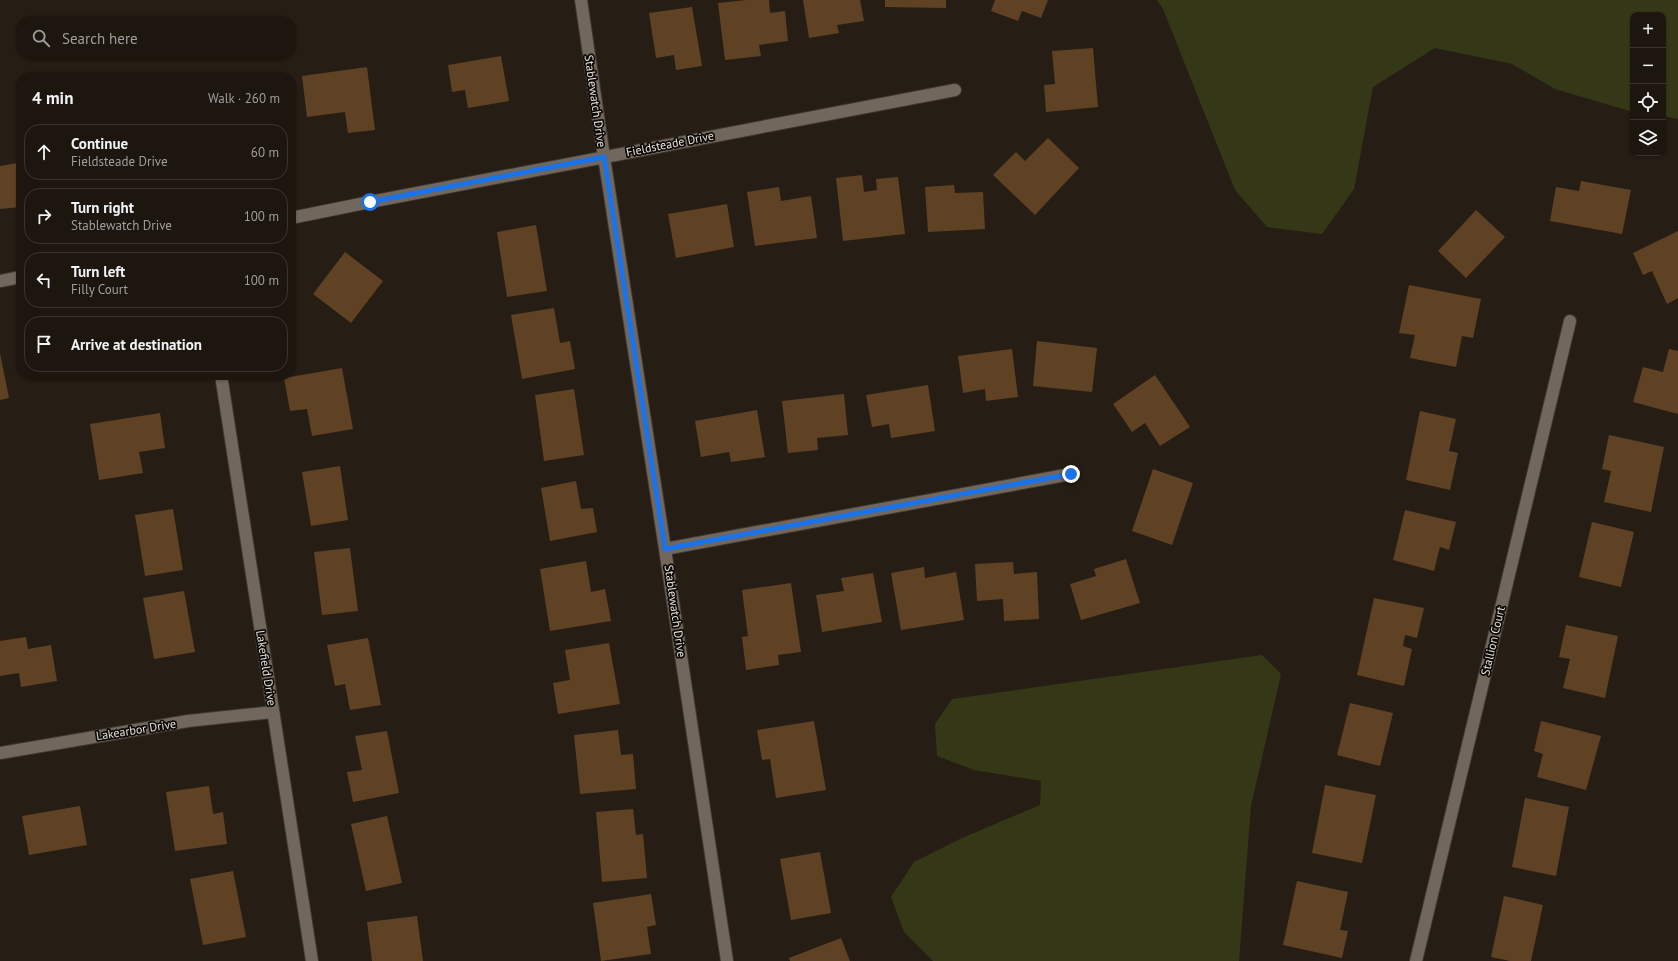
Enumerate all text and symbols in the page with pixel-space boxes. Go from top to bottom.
map controls [1630,12,1666,156]
button: + [1630,12,1666,48]
search box [16,16,296,60]
icon: search [30,27,52,49]
text: Search here [62,29,138,48]
button: − [1630,48,1666,84]
street label: Stablewatch Drive [582,54,609,148]
button: locate [1630,84,1666,120]
text: 4 min [32,87,73,109]
text: Walk · 260 m [208,90,280,107]
button: layers [1630,120,1666,156]
street label: Fieldsteade Drive [625,128,715,159]
text: Continue [71,134,128,153]
icon: ahead [33,141,55,163]
text: 60 m [251,144,279,161]
text: Fieldsteade Drive [71,153,168,170]
route start [361,193,379,211]
text: Turn right [71,198,134,217]
icon: right [33,205,55,227]
text: 100 m [244,208,279,225]
text: Stablewatch Drive [71,217,172,234]
text: Turn left [71,262,125,281]
icon: left [33,269,55,291]
text: 100 m [244,272,279,289]
text: Filly Court [71,281,128,298]
icon: arrive [33,333,55,355]
text: Arrive at destination [71,335,202,354]
route end [1062,465,1080,483]
street label: Stablewatch Drive [662,564,689,658]
street label: Stallion Court [1477,605,1508,677]
street label: Lakefield Drive [253,629,280,707]
street label: Lakearbor Drive [95,716,177,743]

